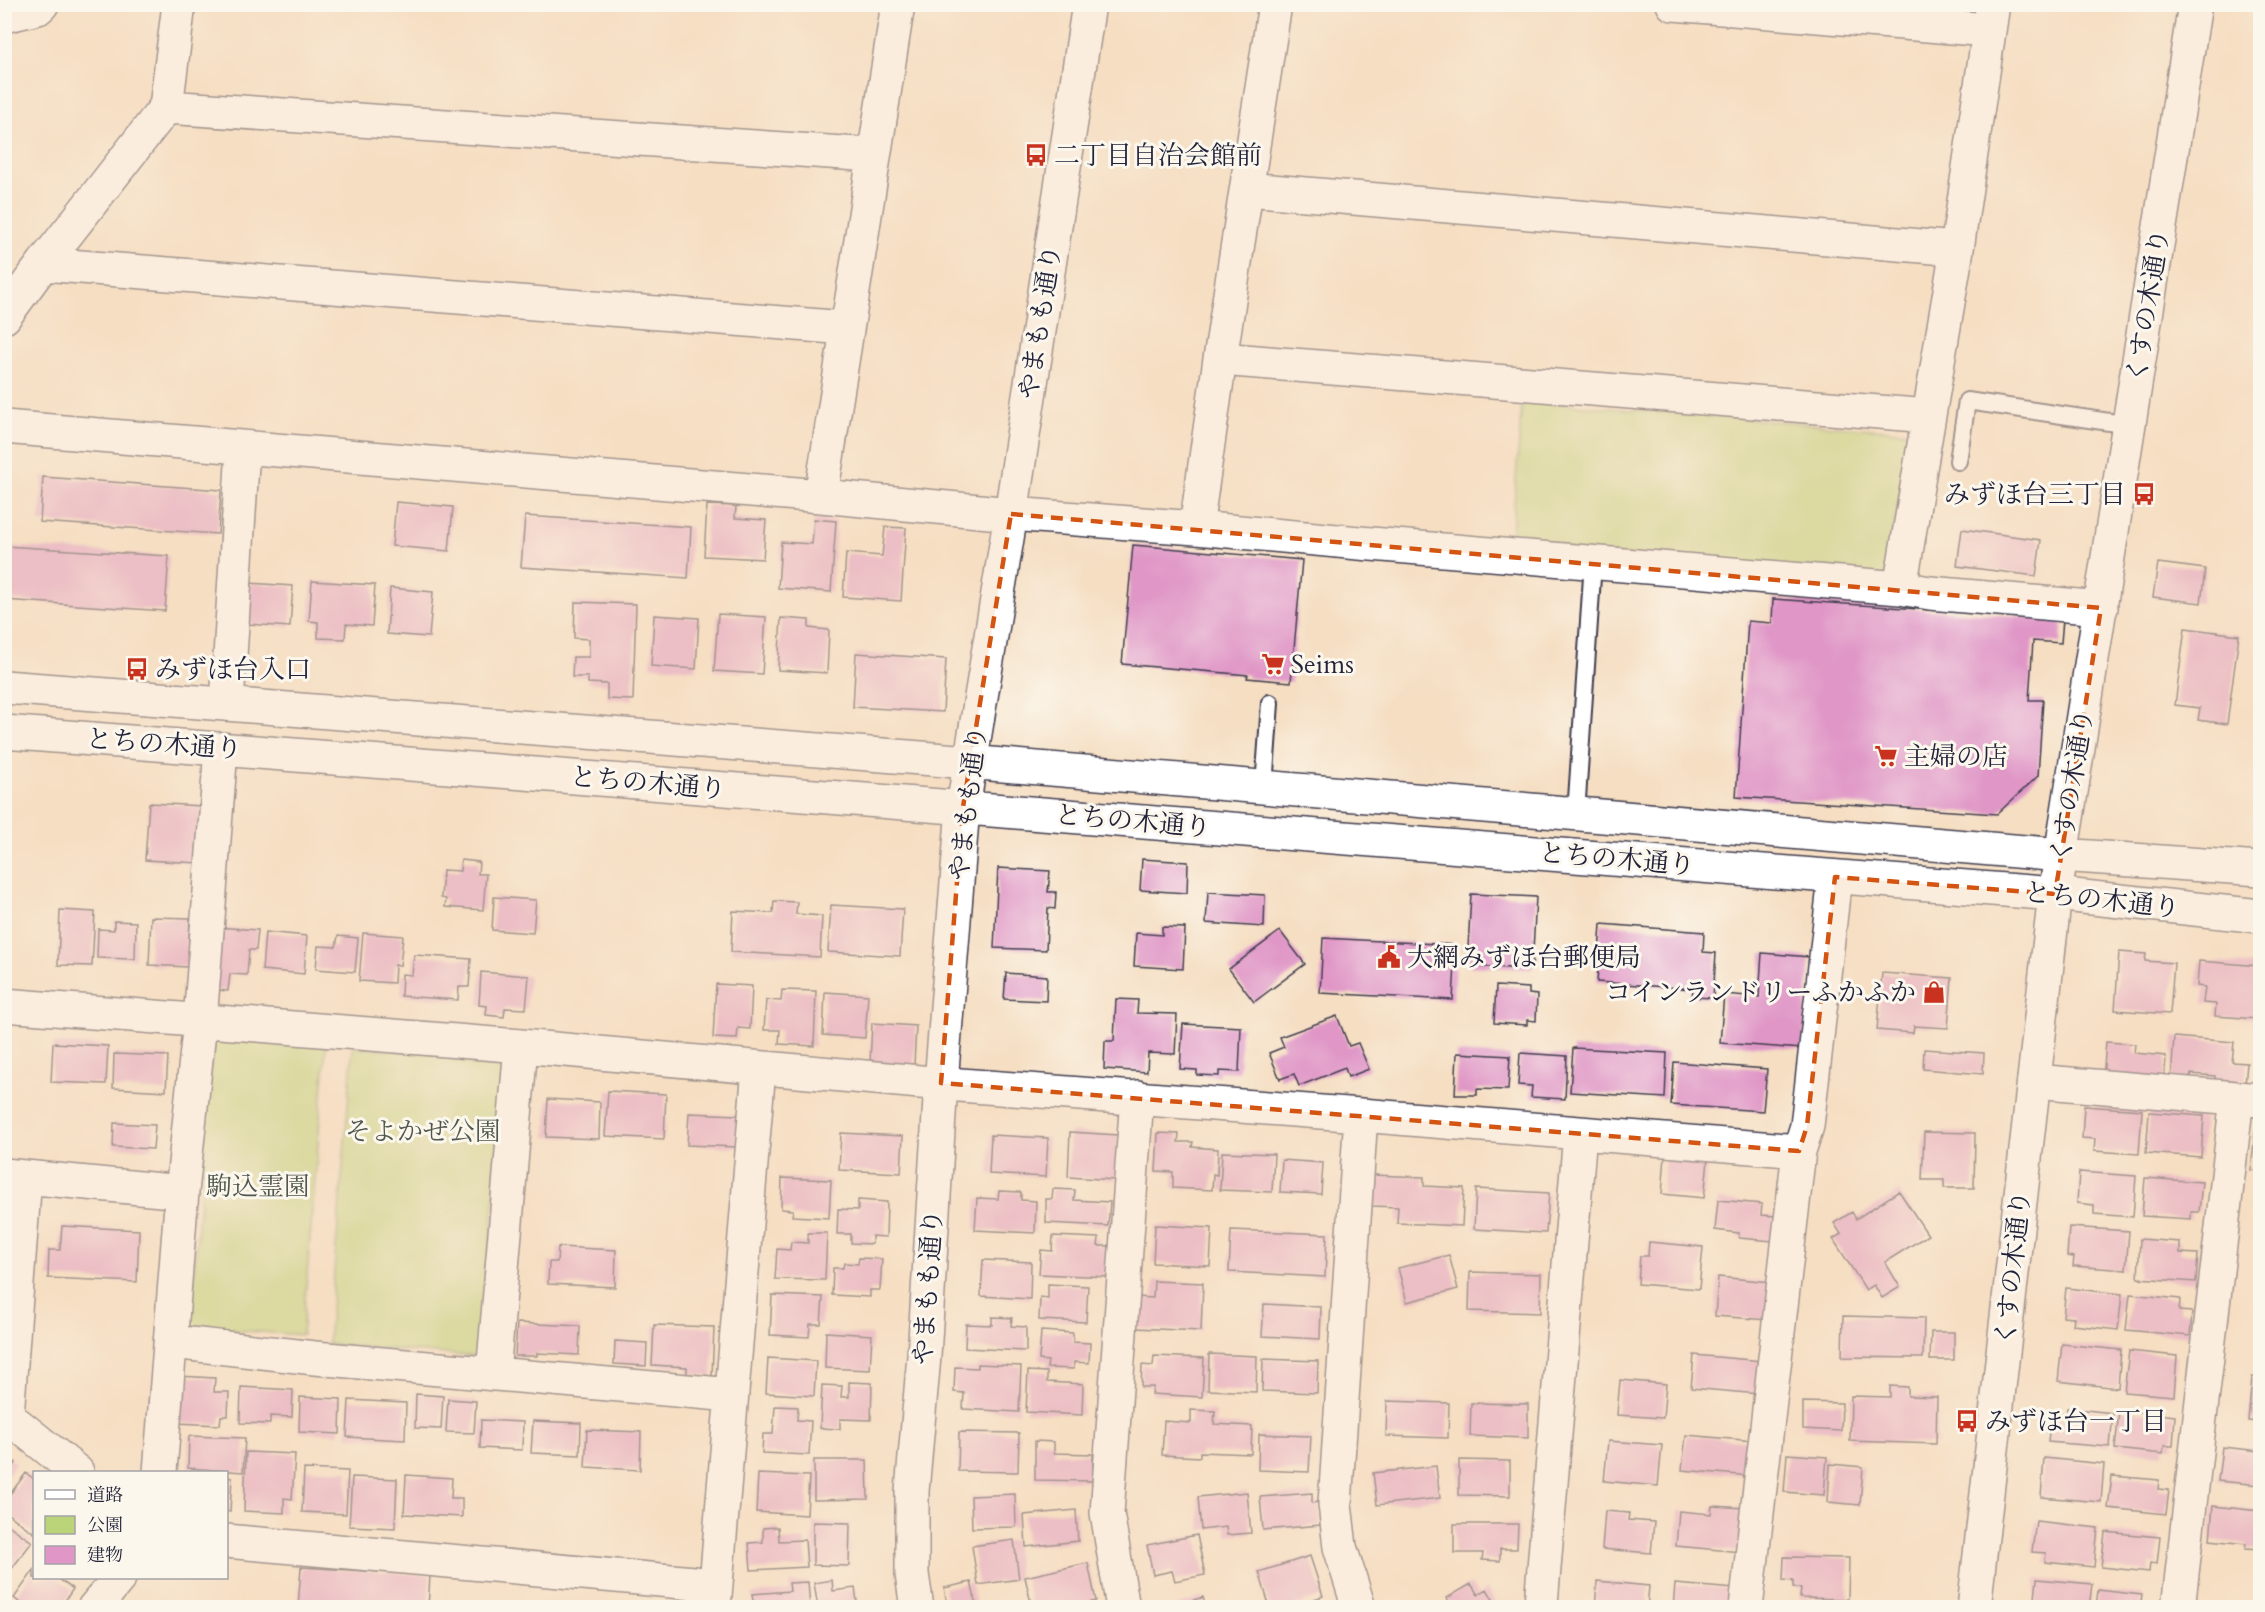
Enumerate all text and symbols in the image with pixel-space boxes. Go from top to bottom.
place label: 二丁目自治会館前 [1054,138,1262,173]
bus stop icon: 二丁目自治会館前 [1023,142,1049,168]
street label: くすの木通り [2119,226,2177,386]
street label: やまもも通り [1011,242,1069,402]
place label: みずほ台三丁目 [1944,477,2126,512]
bus stop icon: みずほ台三丁目 [2131,481,2157,507]
place label: Seims [1291,647,1354,682]
supermarket icon: Seims [1260,651,1286,677]
place label: みずほ台入口 [155,652,311,687]
bus stop icon: みずほ台入口 [124,656,150,682]
street label: くすの木通り [2043,706,2101,866]
street label: とちの木通り [85,721,243,767]
street label: やまもも通り [941,723,995,883]
place label: 主婦の店 [1904,739,2008,774]
supermarket icon: 主婦の店 [1873,743,1899,769]
street label: とちの木通り [569,759,727,807]
street label: とちの木通り [1054,797,1212,845]
street label: とちの木通り [1538,835,1696,883]
street label: とちの木通り [2023,874,2181,926]
place label: 大網みずほ台郵便局 [1407,940,1641,975]
public building icon: 大網みずほ台郵便局 [1376,944,1402,970]
place label: コインランドリーふかふか [1605,975,1916,1010]
shop icon: コインランドリーふかふか [1921,979,1947,1005]
park label: そよかぜ公園 [345,1114,501,1149]
park label: 駒込霊園 [206,1169,310,1204]
street label: くすの木通り [1987,1189,2039,1347]
street label: やまもも通り [905,1208,951,1366]
place label: みずほ台一丁目 [1985,1404,2167,1439]
bus stop icon: みずほ台一丁目 [1954,1408,1980,1434]
legend [33,1471,228,1579]
text: 道路 [87,1483,123,1508]
text: 公園 [87,1513,123,1538]
text: 建物 [87,1543,123,1568]

